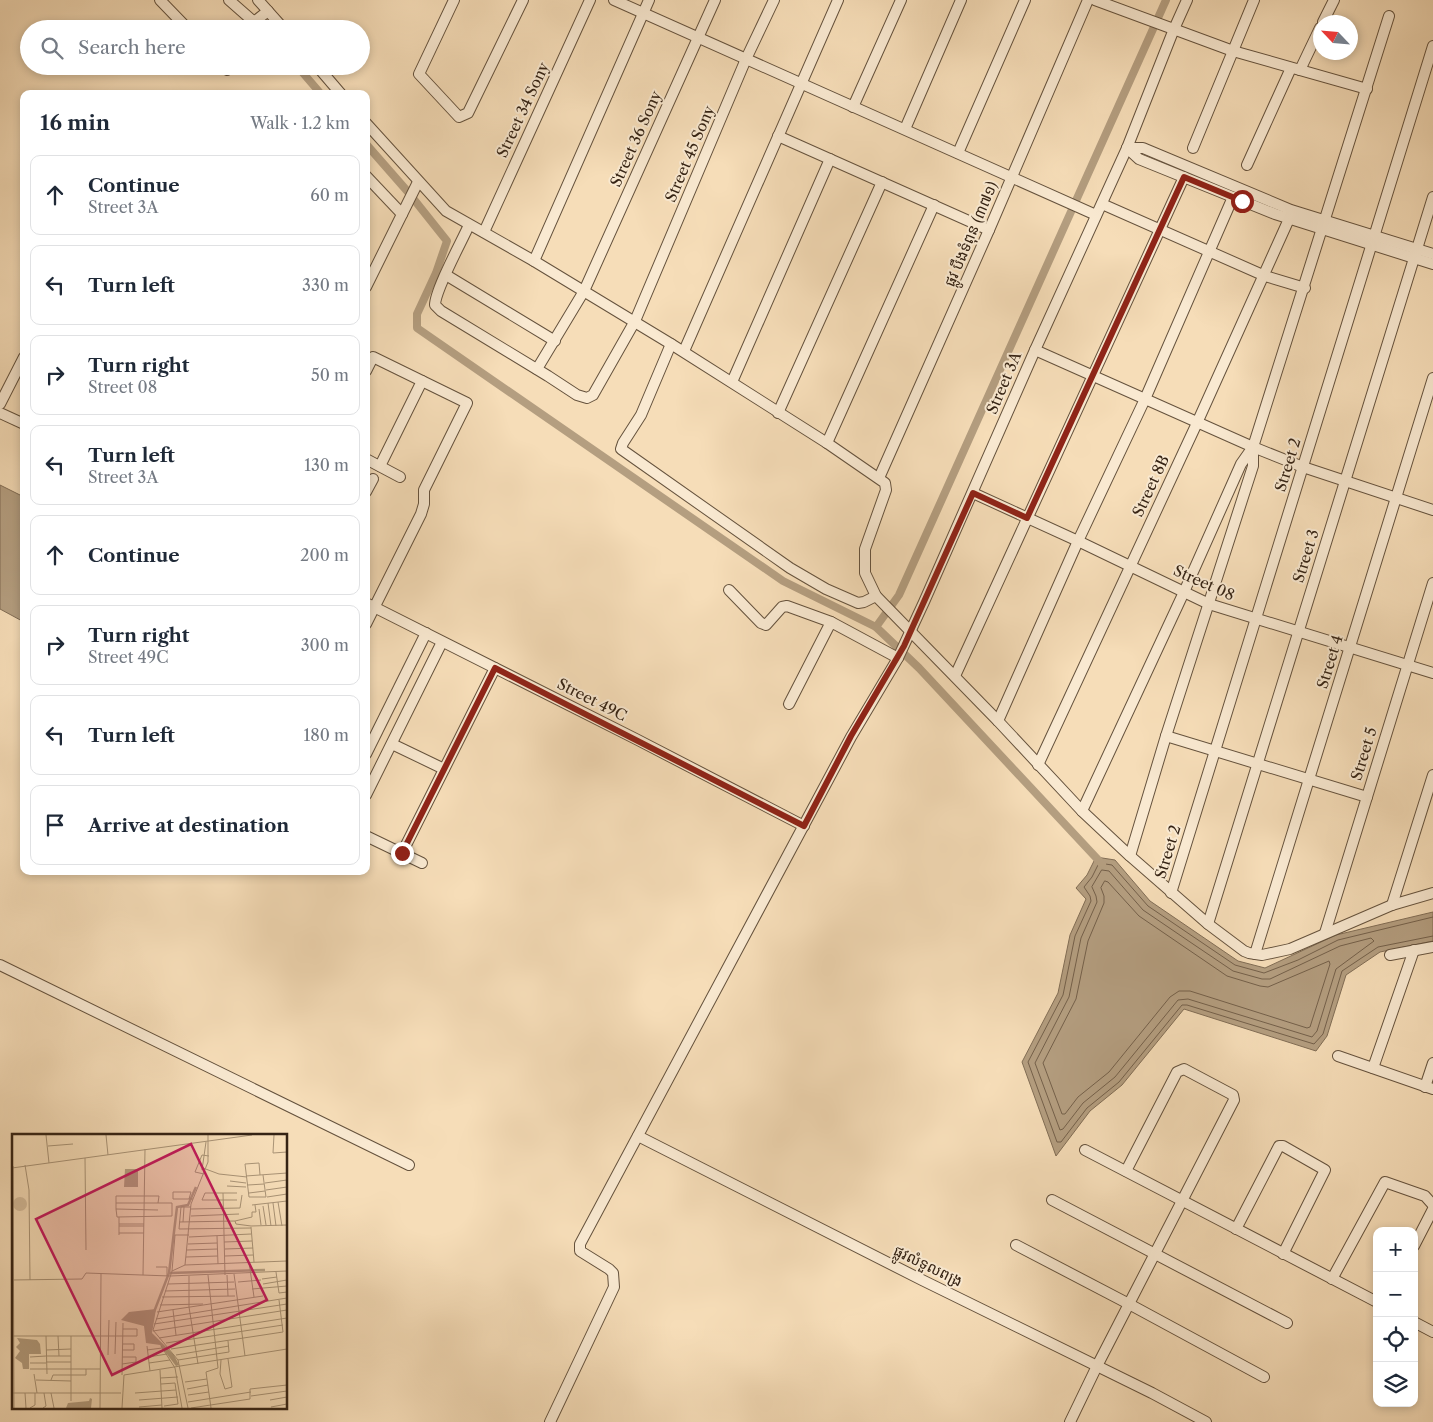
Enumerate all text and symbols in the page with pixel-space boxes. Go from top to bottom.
north arrow [1313,15,1358,60]
search box [20,20,370,75]
icon: search [38,34,66,62]
text: Search here [78,36,186,59]
street label: Street 34 Sony [492,59,553,160]
street label: Street 36 Sony [606,87,665,190]
street label: Street 45 Sony [661,102,719,205]
text: 16 min [40,110,110,135]
text: Walk · 1.2 km [250,113,350,133]
text: Continue [88,174,180,197]
street label: ផ្លូវ បឹងទំពុន (៣៧១) [940,178,1005,291]
icon: ahead [41,181,69,209]
text: 60 m [310,185,349,205]
route start [1231,190,1254,213]
text: Street 3A [88,197,158,217]
icon: left [41,271,69,299]
text: Turn left [88,274,175,297]
text: 330 m [302,275,349,295]
street label: Street 3A [982,348,1025,417]
text: Turn right [88,354,189,377]
icon: right [41,361,69,389]
text: 50 m [311,365,349,385]
text: Street 08 [88,377,157,397]
street label: Street 2 [1270,436,1305,494]
text: Turn left [88,444,175,467]
icon: left [41,451,69,479]
street label: Street 8B [1128,452,1173,520]
text: 130 m [304,455,349,475]
text: Street 3A [88,467,158,487]
street label: Street 3 [1288,527,1323,585]
icon: ahead [41,541,69,569]
text: Continue [88,544,180,567]
text: 200 m [300,545,349,565]
street label: Street 08 [1171,561,1238,604]
text: Turn right [88,624,189,647]
icon: right [41,631,69,659]
street label: Street 4 [1312,633,1347,691]
text: 300 m [301,635,349,655]
text: Street 49C [88,647,169,667]
street label: Street 49C [554,674,630,725]
icon: left [41,721,69,749]
text: Turn left [88,724,175,747]
text: 180 m [303,725,349,745]
street label: Street 5 [1346,725,1381,783]
icon: arrive [41,811,69,839]
text: Arrive at destination [88,814,289,837]
street label: Street 2 [1150,823,1185,881]
route end [391,842,414,865]
inset map [12,1134,288,1410]
map controls [1373,1227,1418,1407]
button: + [1373,1227,1418,1272]
street label: ផ្លូវលំទួលពង្រ [889,1241,966,1294]
button: − [1373,1272,1418,1317]
button: locate [1373,1317,1418,1362]
button: layers [1373,1362,1418,1407]

